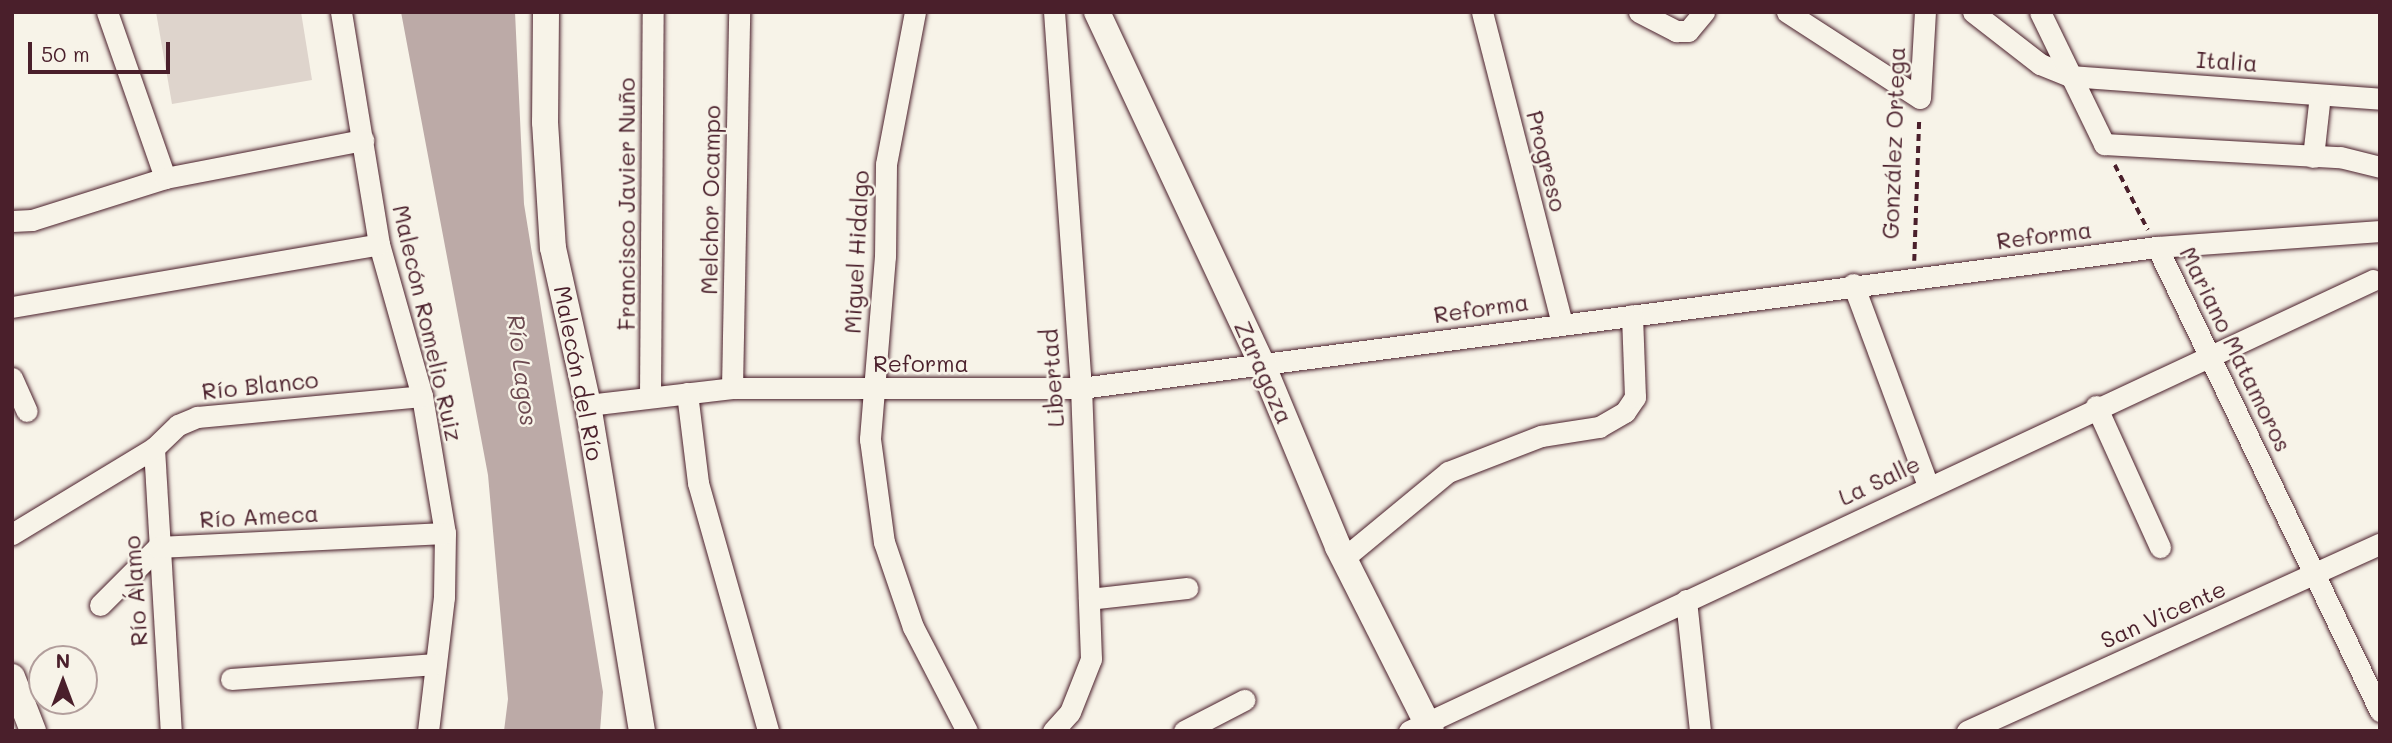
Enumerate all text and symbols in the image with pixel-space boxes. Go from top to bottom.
scale bar [32,28,173,72]
text: 50 m [41,40,90,67]
street label: Italia [2195,45,2259,77]
street label: González Ortega [1876,46,1910,240]
street label: Francisco Javier Nuño [612,78,640,330]
street label: Melchor Ocampo [695,105,725,295]
street label: Progreso [1521,108,1573,214]
street label: Miguel Hidalgo [838,170,874,334]
street label: Malecón Romelio Ruiz [387,202,469,444]
street label: Reforma [1995,215,2093,255]
street label: Mariano Matamoros [2174,242,2298,456]
street label: Malecón del Río [549,283,609,463]
street label: Reforma [1432,288,1530,328]
water label: Río Lagos [502,313,544,427]
street label: Zaragoza [1229,316,1299,428]
street label: Libertad [1035,328,1069,428]
street label: Reforma [873,349,969,377]
street label: Río Blanco [200,365,320,405]
street label: La Salle [1834,449,1924,511]
street label: Río Ameca [199,499,319,533]
street label: Río Álamo [117,535,153,647]
street label: San Vicente [2096,574,2230,654]
north arrow [28,645,98,715]
text: N [56,648,70,673]

